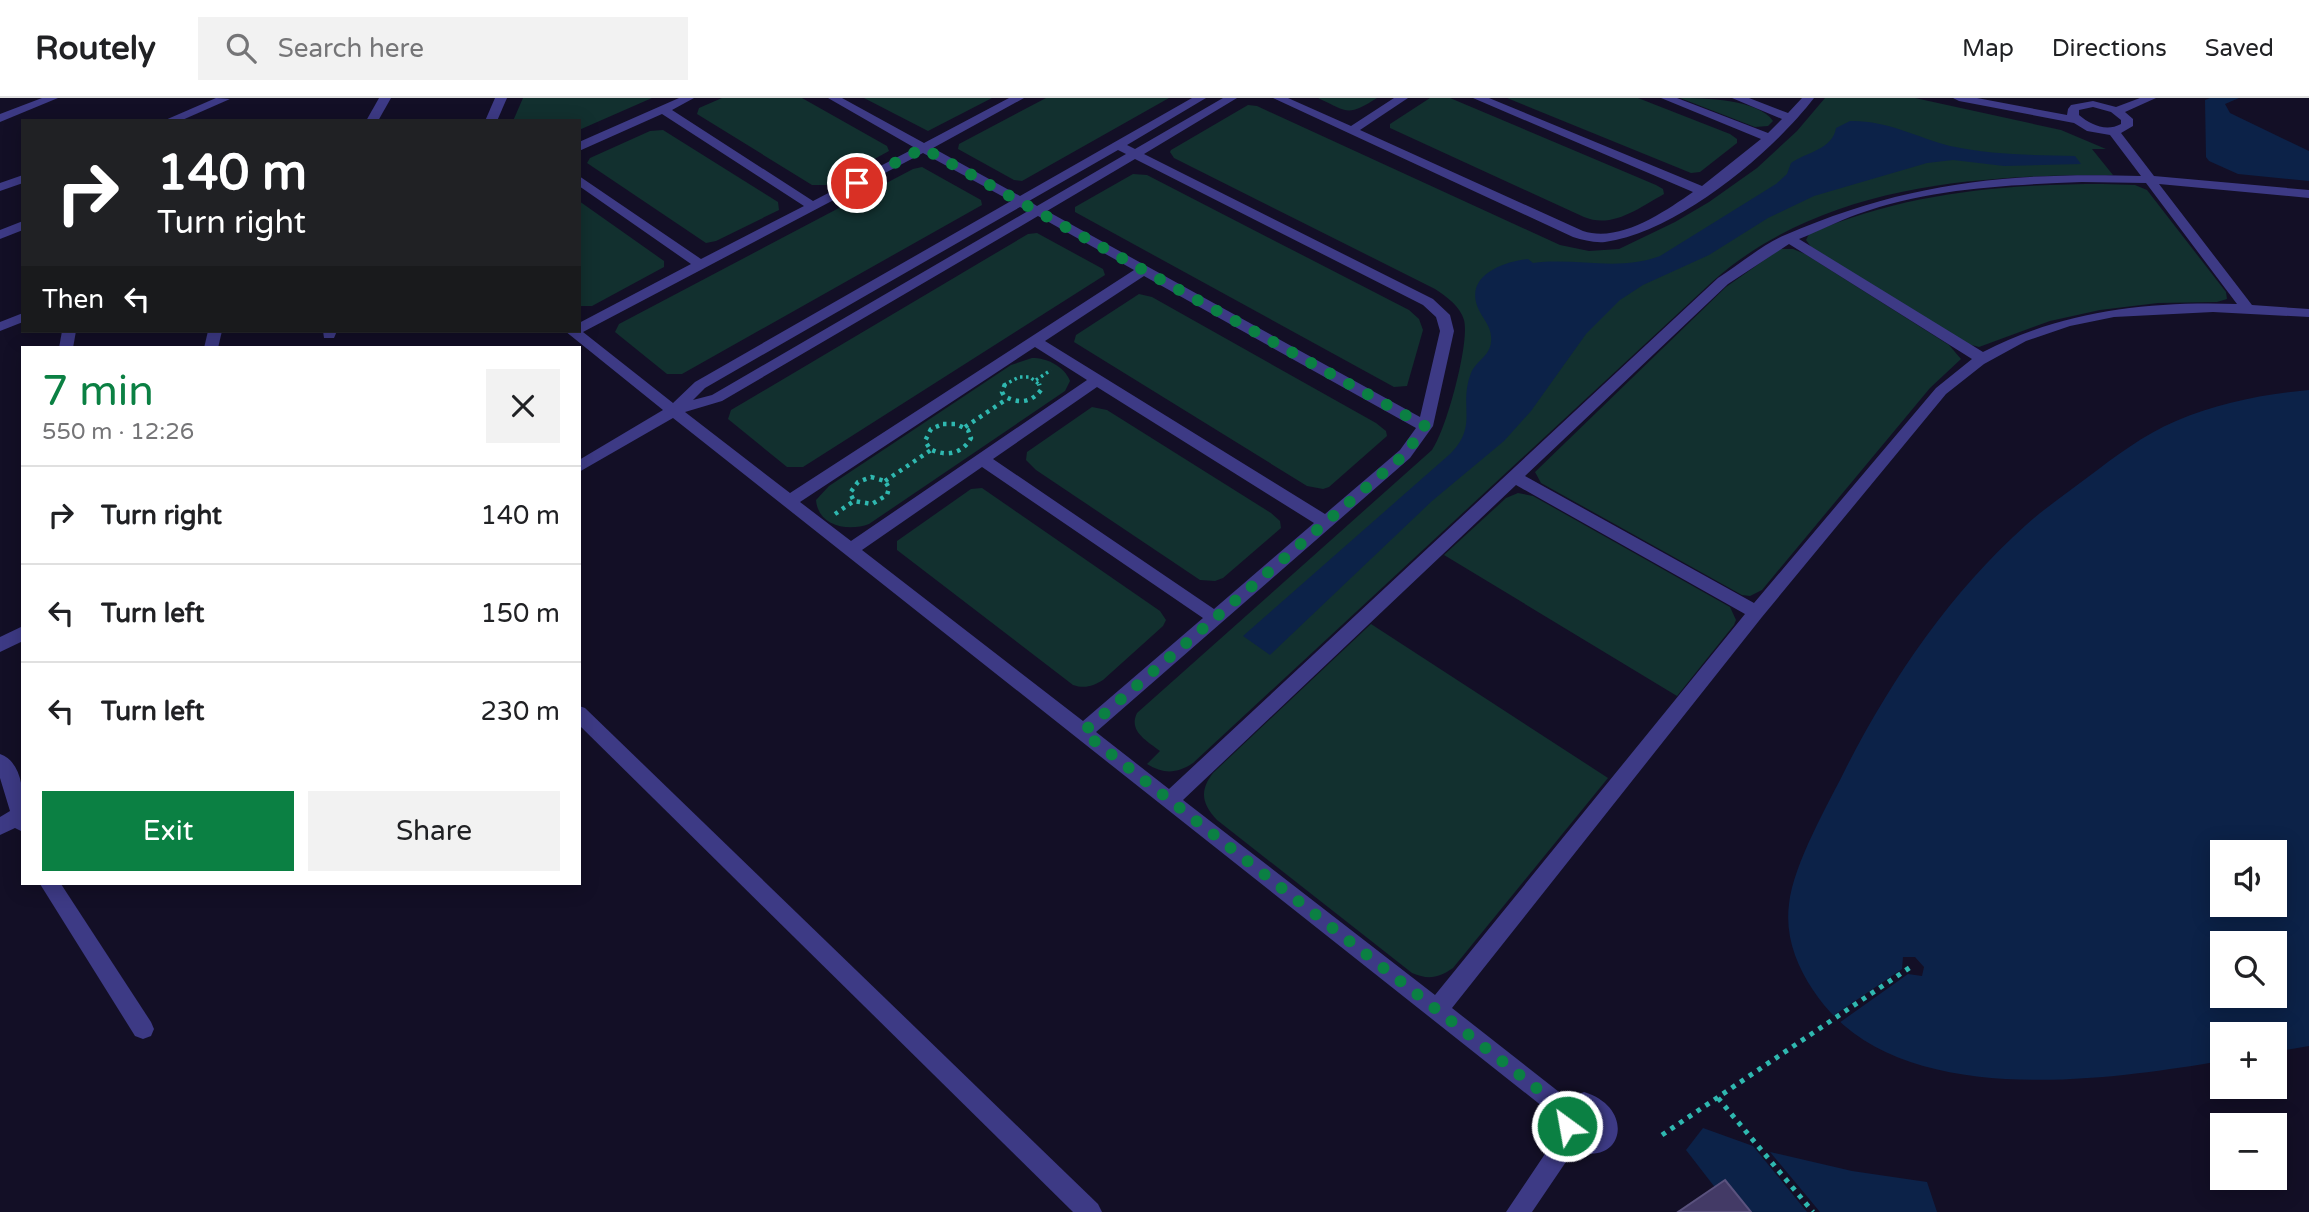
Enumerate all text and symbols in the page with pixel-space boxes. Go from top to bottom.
search box [198,17,688,80]
text: Routely [35,29,156,68]
icon: search [222,29,260,67]
text: Search here [278,33,424,64]
text: Map [1962,34,2014,63]
text: Directions [2052,34,2167,63]
text: Saved [2205,34,2274,63]
text: 140 m [157,144,307,203]
icon: right [42,147,133,238]
pin [827,153,887,213]
icon: arrive [838,164,876,202]
text: Turn right [157,204,306,242]
icon: left [118,280,156,318]
text: Then [42,284,104,315]
text: 7 min [42,366,154,417]
button: close [486,369,560,443]
text: 550 m · 12:26 [42,418,194,446]
icon: right [42,496,80,534]
text: Turn right [101,500,222,531]
text: 140 m [480,500,560,531]
icon: left [42,594,80,632]
text: Turn left [101,598,204,629]
text: 150 m [480,598,560,629]
icon: left [42,692,80,730]
text: Turn left [101,696,204,727]
text: 230 m [480,696,560,727]
button: Exit [42,791,294,871]
button: Share [308,791,560,871]
map controls [2210,840,2287,1190]
button: sound [2210,840,2287,917]
button: search [2210,931,2287,1008]
button: + [2210,1022,2287,1099]
position arrow [1530,1089,1604,1163]
button: − [2210,1113,2287,1190]

